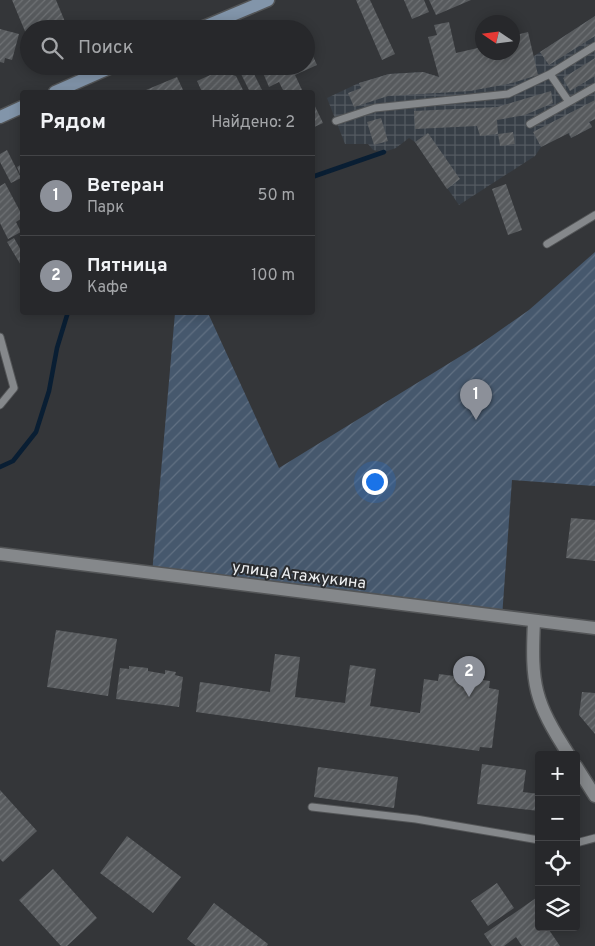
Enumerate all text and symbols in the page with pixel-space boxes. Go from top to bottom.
north arrow [475,15,520,60]
search box [20,20,315,75]
icon: search [38,34,66,62]
text: Поиск [78,36,134,60]
text: Рядом [40,109,106,136]
text: Найдено: 2 [211,113,295,133]
text: Ветеран [87,174,164,198]
text: 1 [53,186,59,206]
text: 50 m [258,186,295,206]
text: Парк [87,198,124,218]
text: Пятница [87,254,168,278]
text: 2 [51,266,61,286]
text: 100 m [251,266,295,286]
text: Кафе [87,278,128,298]
pin: 1 [460,379,492,420]
your location [362,469,388,495]
street label: улица Атажукина [231,558,367,594]
pin: 2 [453,656,485,697]
map controls [535,751,580,931]
button: + [535,751,580,796]
button: − [535,796,580,841]
button: locate [535,841,580,886]
button: layers [535,886,580,931]

